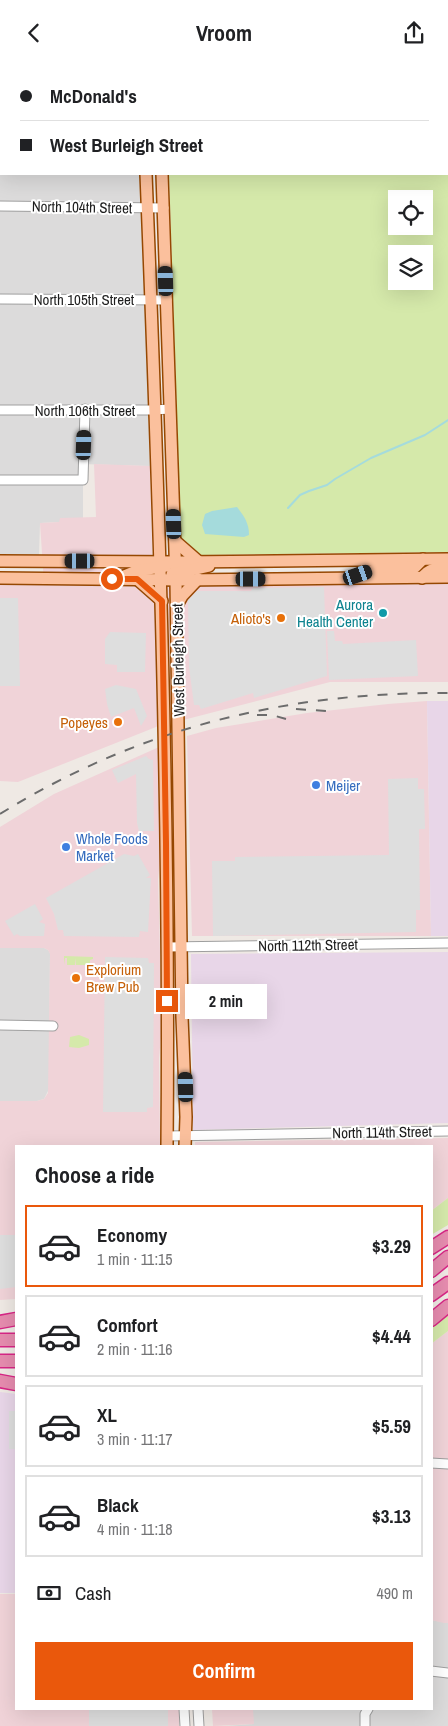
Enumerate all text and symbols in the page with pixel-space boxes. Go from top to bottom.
text: Vroom [196,18,252,48]
icon: back [20,19,48,47]
icon: share [400,19,428,47]
text: McDonald's [50,83,137,109]
text: West Burleigh Street [50,132,203,158]
map controls [388,190,433,290]
button: locate [388,190,433,235]
street label: North 104th Street [32,196,133,218]
button: layers [388,245,433,290]
car [157,266,174,296]
street label: North 105th Street [34,289,135,310]
street label: North 106th Street [35,400,136,421]
car [75,430,92,460]
car [165,509,182,539]
car [65,554,95,569]
car [341,563,374,587]
route start [101,568,123,590]
car [236,572,266,587]
place label: Aurora Health Center [297,594,373,632]
street label: West Burleigh Street [167,603,189,717]
marker: Aurora Health Center [377,607,389,619]
place label: Alioto's [230,608,271,629]
marker: Alioto's [275,612,287,624]
place label: Popeyes [60,712,108,733]
marker: Popeyes [112,716,124,728]
place label: Meijer [326,775,360,796]
marker: Meijer [310,779,322,791]
place label: Whole Foods Market [76,828,148,866]
marker: Whole Foods Market [60,841,72,853]
street label: North 112th Street [258,934,359,956]
place label: Explorium Brew Pub [86,959,141,997]
marker: Explorium Brew Pub [70,972,82,984]
callout: 2 min [184,983,267,1019]
route end [156,990,178,1012]
text: 2 min [209,990,243,1012]
car [177,1072,194,1102]
street label: North 114th Street [332,1121,433,1143]
text: Choose a ride [35,1160,154,1190]
text: Economy [97,1222,167,1248]
icon: car [37,1224,82,1269]
text: $3.29 [372,1233,411,1259]
text: 1 min · 11:15 [97,1248,173,1270]
text: Comfort [97,1312,158,1338]
icon: car [37,1314,82,1359]
text: $4.44 [372,1323,411,1349]
text: 2 min · 11:16 [97,1338,173,1360]
text: XL [97,1402,117,1428]
icon: car [37,1404,82,1449]
text: $5.59 [372,1413,411,1439]
text: 3 min · 11:17 [97,1428,173,1450]
text: Black [97,1492,139,1518]
icon: car [37,1494,82,1539]
text: $3.13 [372,1503,411,1529]
text: 4 min · 11:18 [97,1518,173,1540]
icon: cash [35,1579,63,1607]
text: Cash [75,1580,111,1606]
text: 490 m [377,1582,413,1604]
button: Confirm [35,1642,413,1700]

